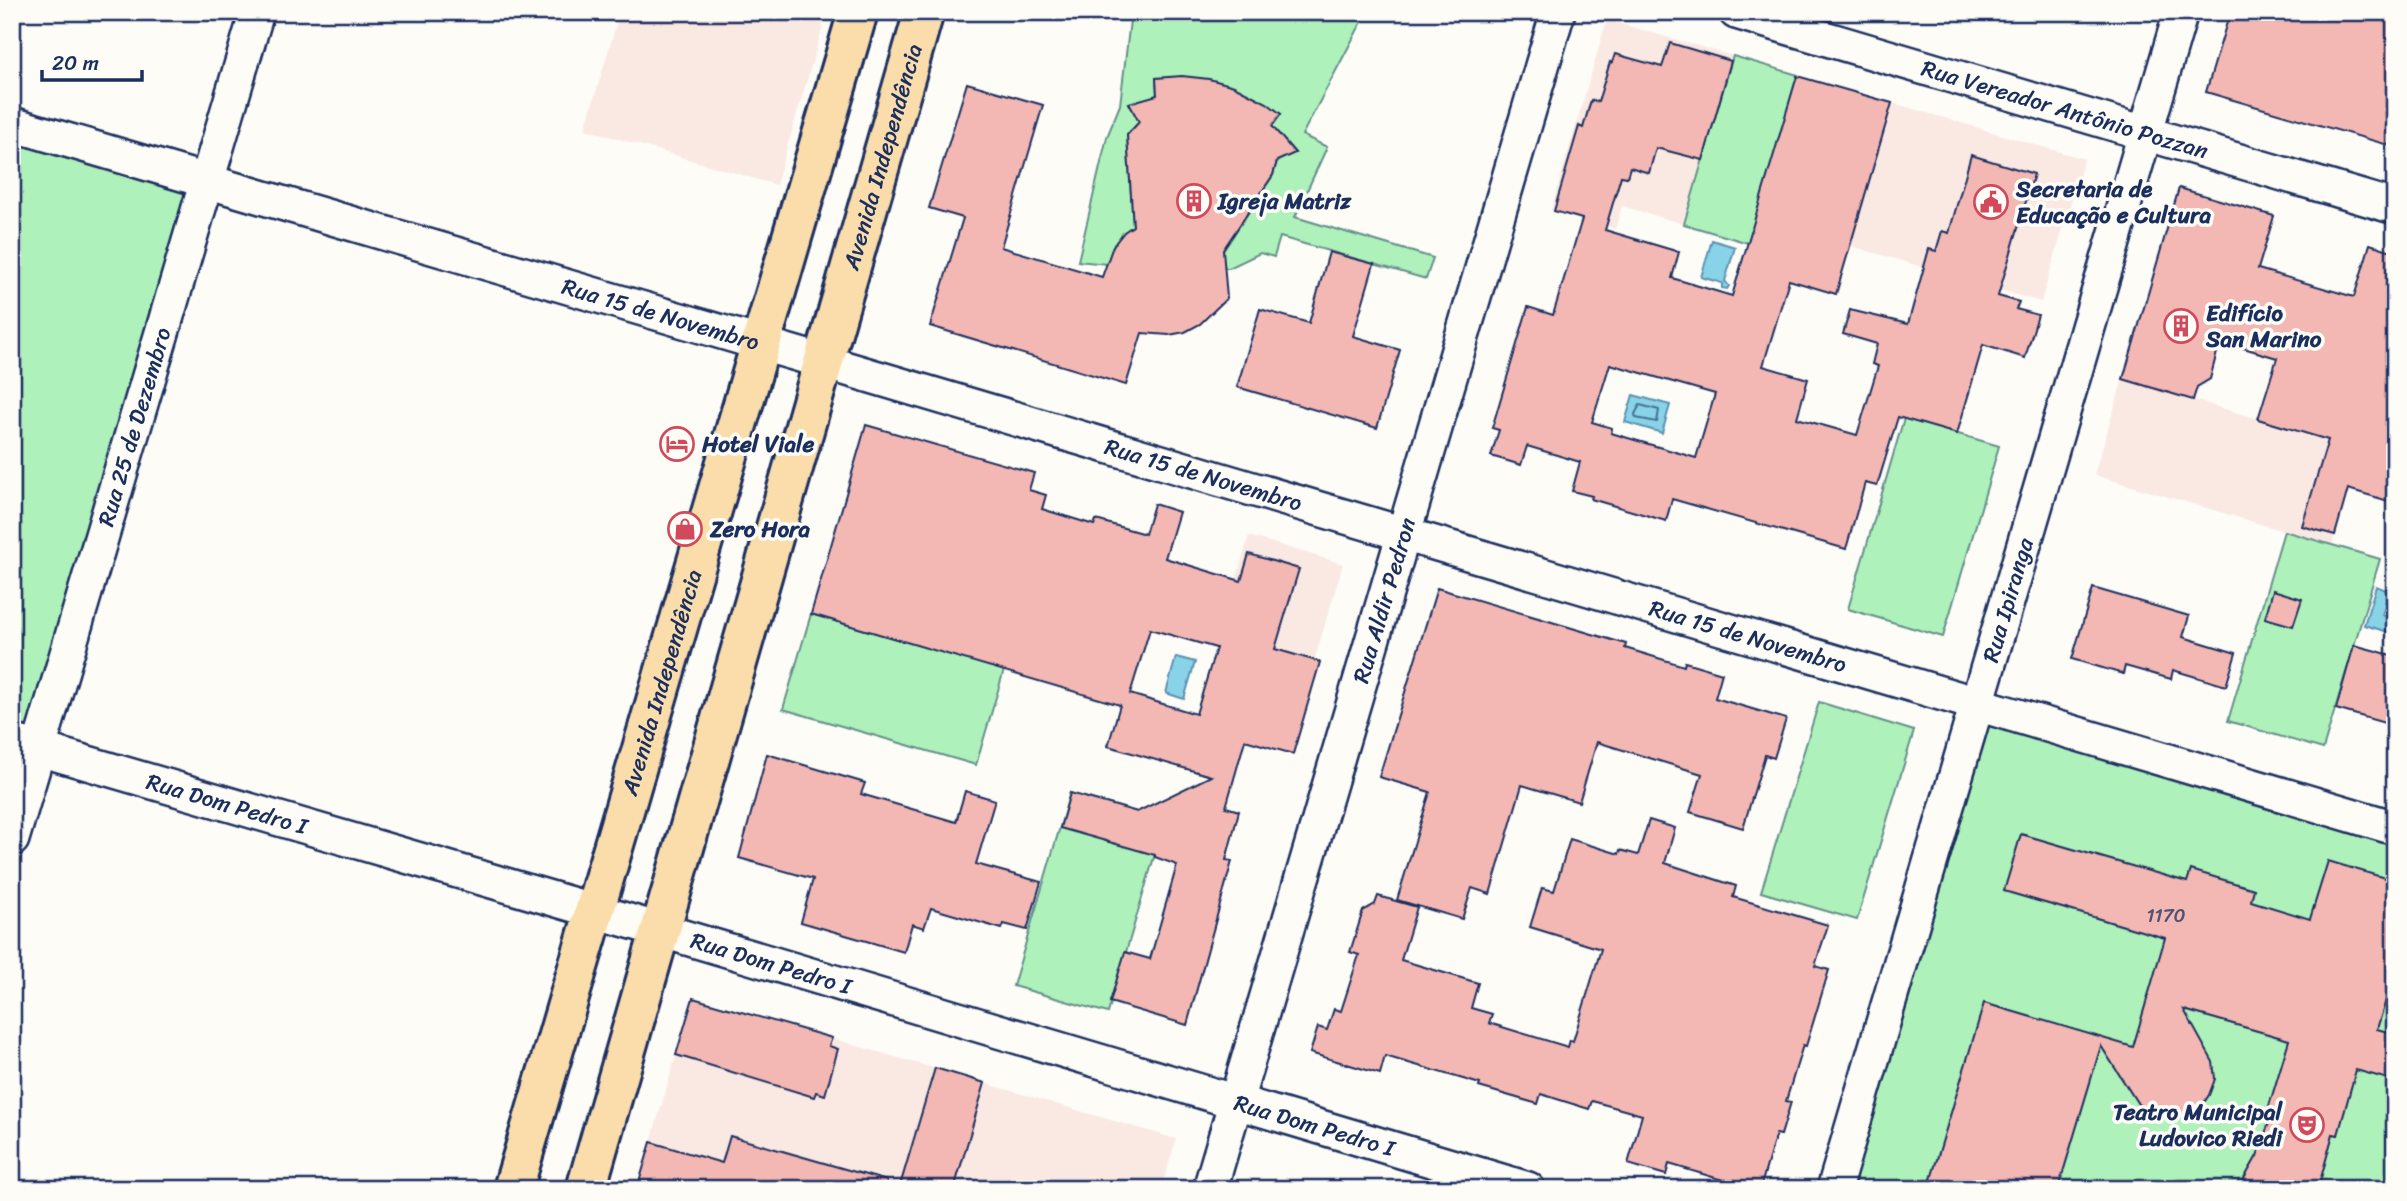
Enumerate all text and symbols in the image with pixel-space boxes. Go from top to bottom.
scale bar [42,38,142,82]
street label: Avenida Independência [830,39,934,276]
text: 20 m [52,44,99,82]
street label: Rua Vereador Antônio Pozzan [1916,47,2214,171]
place label: Secretaria de Educação e Cultura [2015,169,2211,236]
place label: Igreja Matriz [1217,181,1352,222]
building icon: Igreja Matriz [1175,182,1213,220]
public building icon: Secretaria de Educação e Cultura [1972,183,2010,221]
street label: Rua 15 de Novembro [557,266,764,363]
place label: Edifício San Marino [2205,293,2322,360]
building icon: Edifício San Marino [2162,307,2200,345]
street label: Rua 25 de Dezembro [85,322,183,531]
place label: Hotel Viale [701,424,814,465]
hotel icon: Hotel Viale [658,425,696,463]
street label: Rua 15 de Novembro [1100,426,1307,523]
place label: Zero Hora [709,509,811,550]
shop icon: Zero Hora [666,510,704,548]
street label: Rua Aldir Pedron [1340,512,1428,688]
street label: Rua Ipiranga [1970,532,2046,667]
street label: Avenida Independência [609,564,714,801]
street label: Rua 15 de Novembro [1644,587,1852,685]
street label: Rua Dom Pedro I [142,761,314,847]
house number: 1170 [2146,899,2186,932]
street label: Rua Dom Pedro I [686,920,858,1007]
street label: Rua Dom Pedro I [1229,1082,1402,1169]
place label: Teatro Municipal Ludovico Riedi [2113,1092,2284,1159]
theatre icon: Teatro Municipal Ludovico Riedi [2288,1106,2326,1144]

